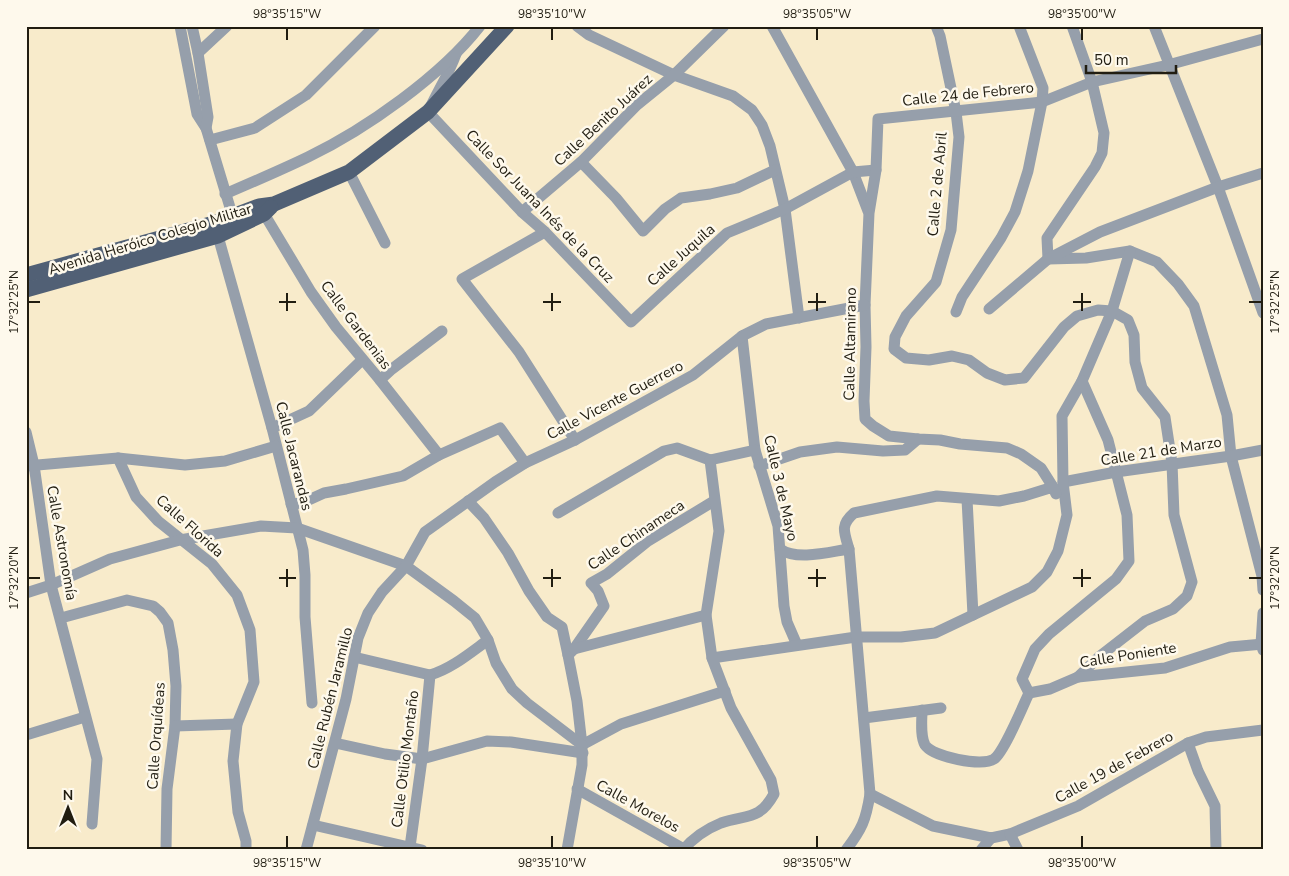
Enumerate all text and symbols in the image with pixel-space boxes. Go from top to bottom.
text: 98°35'15"W [253,6,321,22]
text: 98°35'10"W [518,6,586,22]
text: 98°35'05"W [783,6,851,22]
text: 98°35'00"W [1048,6,1116,22]
scale bar [1086,42,1176,74]
text: 50 m [1094,50,1129,70]
street label: Calle Benito Juárez [550,69,656,171]
street label: Calle 24 de Febrero [901,77,1035,111]
street label: Calle Sor Juana Inés de la Cruz [461,125,619,287]
street label: Calle 2 de Abril [922,130,952,237]
street label: Avenida Heróico Colegio Militar [46,198,255,280]
street label: Calle Juquila [643,219,719,291]
text: 17°32'25"N [6,270,22,334]
text: 17°32'25"N [1267,270,1283,334]
street label: Calle Gardenias [316,276,396,374]
street label: Calle Altamirano [839,287,861,401]
street label: Calle Vicente Guerrero [543,355,687,445]
street label: Calle Jacarandas [271,399,317,513]
street label: Calle 21 de Marzo [1099,432,1223,470]
street label: Calle 3 de Mayo [759,433,803,543]
street label: Calle Astronomía [42,484,82,602]
street label: Calle Florida [152,490,228,562]
street label: Calle Chinameca [584,495,688,575]
text: 17°32'20"N [6,546,22,610]
text: 17°32'20"N [1267,546,1283,610]
street label: Calle Rubén Jaramillo [303,625,357,771]
street label: Calle Poniente [1078,637,1178,673]
street label: Calle Orquídeas [142,682,170,790]
street label: Calle Otilio Montaño [387,689,423,829]
street label: Calle 19 de Febrero [1051,726,1177,808]
street label: Calle Morelos [593,775,683,837]
north arrow [42,784,92,834]
text: N [63,786,73,805]
text: 98°35'15"W [253,855,321,871]
text: 98°35'10"W [518,855,586,871]
text: 98°35'05"W [783,855,851,871]
text: 98°35'00"W [1048,855,1116,871]

